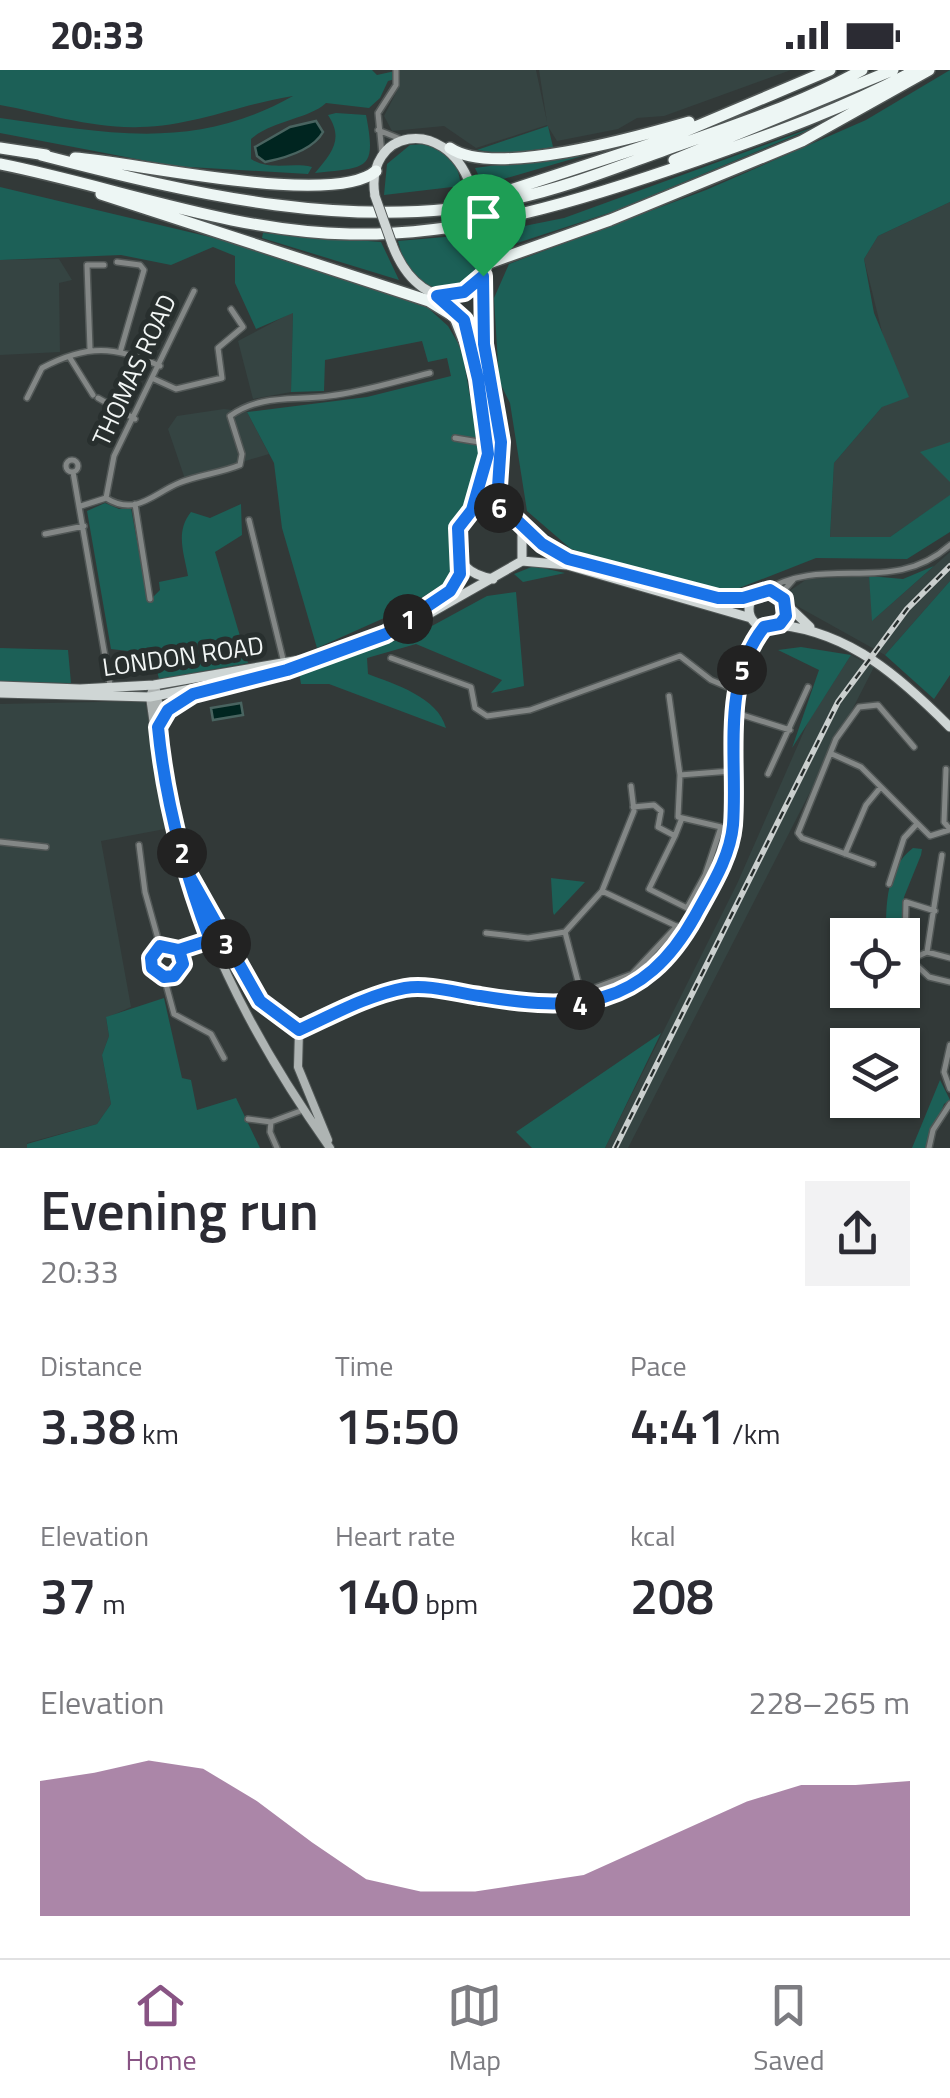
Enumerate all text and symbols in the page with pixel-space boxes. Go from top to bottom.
text: 20:33 [50,6,145,64]
pin [441,174,526,277]
icon: arrive [456,189,511,244]
street label: THOMAS ROAD [82,288,186,452]
pin: 6 [474,483,524,533]
text: 6 [491,486,507,529]
pin: 1 [383,594,433,644]
text: 1 [400,597,416,640]
street label: LONDON ROAD [100,626,266,686]
pin: 5 [717,645,767,695]
text: 5 [734,648,750,691]
pin: 2 [157,828,207,878]
text: 2 [174,831,190,874]
map controls [830,918,920,1118]
button: locate [830,918,920,1008]
pin: 3 [201,919,251,969]
text: 3 [218,922,234,965]
pin: 4 [555,980,605,1030]
text: 4 [572,983,588,1026]
button: layers [830,1028,920,1118]
text: Evening run [40,1168,319,1251]
button: share [805,1181,910,1286]
text: 20:33 [40,1247,119,1295]
text: Distance [40,1344,142,1387]
text: Time [335,1344,393,1387]
text: Pace [630,1344,687,1387]
text: 3.38 [40,1387,136,1463]
text: 15:50 [335,1387,459,1463]
text: 4:41 [630,1387,726,1463]
text: km [136,1412,179,1455]
text: /km [726,1412,780,1455]
text: Elevation [40,1514,149,1557]
text: Heart rate [335,1514,455,1557]
text: kcal [630,1514,676,1557]
text: 37 [40,1557,96,1633]
text: 140 [335,1557,419,1633]
text: 208 [630,1557,714,1633]
text: m [96,1582,126,1625]
text: bpm [419,1582,478,1625]
text: Elevation [40,1678,164,1726]
text: 228–265 m [748,1678,910,1726]
tab: Home [125,1978,197,2081]
tab: Map [447,1978,502,2081]
tab: Saved [753,1978,825,2081]

